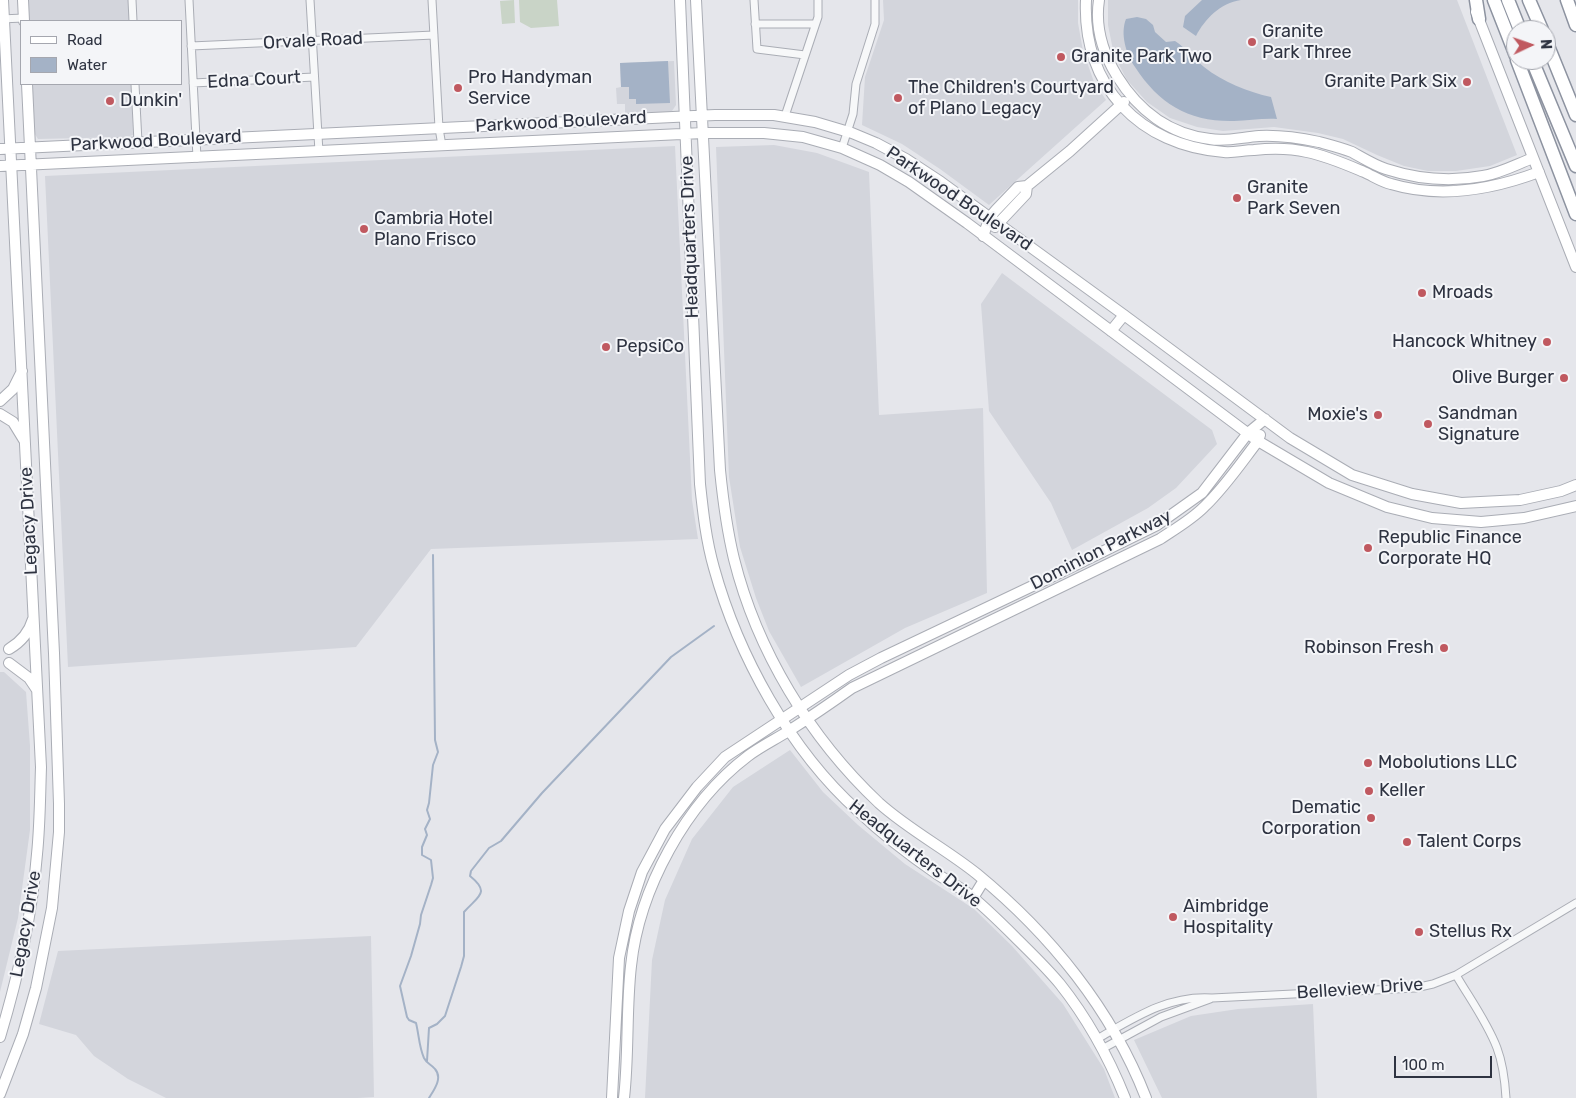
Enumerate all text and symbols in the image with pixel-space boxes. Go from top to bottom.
legend [20,20,182,85]
north arrow [1506,20,1556,70]
place label: Granite Park Three [1262,21,1352,64]
street label: Orvale Road [262,28,364,54]
text: Road [67,31,103,49]
marker: Granite Park Three [1246,36,1258,48]
text: N [1537,39,1554,50]
place label: Granite Park Two [1071,46,1212,68]
marker: Granite Park Two [1055,51,1067,63]
text: Water [67,56,107,74]
street label: Edna Court [207,67,301,93]
place label: Pro Handyman Service [468,67,592,110]
place label: Granite Park Six [1324,71,1457,93]
marker: Granite Park Six [1461,76,1473,88]
place label: The Children's Courtyard of Plano Legacy [908,77,1114,120]
marker: Pro Handyman Service [452,82,464,94]
place label: Dunkin' [120,90,182,112]
marker: The Children's Courtyard of Plano Legacy [892,92,904,104]
marker: Dunkin' [104,95,116,107]
street label: Parkwood Boulevard [475,107,647,137]
street label: Parkwood Boulevard [70,126,242,156]
street label: Parkwood Boulevard [882,142,1036,256]
street label: Headquarters Drive [676,155,704,319]
place label: Granite Park Seven [1247,177,1340,220]
marker: Granite Park Seven [1231,192,1243,204]
place label: Cambria Hotel Plano Frisco [374,208,493,250]
marker: Cambria Hotel Plano Frisco [358,223,370,235]
place label: Mroads [1432,282,1493,304]
marker: Mroads [1416,287,1428,299]
place label: Hancock Whitney [1392,331,1537,353]
place label: PepsiCo [616,336,684,358]
marker: Hancock Whitney [1541,336,1553,348]
marker: PepsiCo [600,341,612,353]
place label: Olive Burger [1452,367,1554,389]
marker: Olive Burger [1558,372,1570,384]
place label: Sandman Signature [1438,403,1520,446]
place label: Moxie's [1307,404,1368,426]
marker: Moxie's [1372,409,1384,421]
marker: Sandman Signature [1422,418,1434,430]
street label: Legacy Drive [15,466,43,576]
street label: Dominion Parkway [1027,505,1175,595]
place label: Republic Finance Corporate HQ [1378,527,1522,570]
marker: Republic Finance Corporate HQ [1362,542,1374,554]
place label: Robinson Fresh [1304,637,1434,659]
marker: Robinson Fresh [1438,642,1450,654]
place label: Mobolutions LLC [1378,752,1517,774]
marker: Mobolutions LLC [1362,757,1374,769]
place label: Keller [1379,780,1425,802]
marker: Keller [1363,785,1375,797]
street label: Headquarters Drive [844,795,986,913]
place label: Dematic Corporation [1262,797,1361,840]
marker: Dematic Corporation [1365,812,1377,824]
place label: Talent Corps [1417,831,1521,853]
marker: Talent Corps [1401,836,1413,848]
street label: Legacy Drive [6,869,46,979]
place label: Aimbridge Hospitality [1183,896,1273,939]
marker: Aimbridge Hospitality [1167,911,1179,923]
place label: Stellus Rx [1429,921,1512,943]
marker: Stellus Rx [1413,926,1425,938]
street label: Belleview Drive [1296,974,1424,1004]
scale bar [1396,1046,1494,1078]
text: 100 m [1402,1056,1444,1074]

